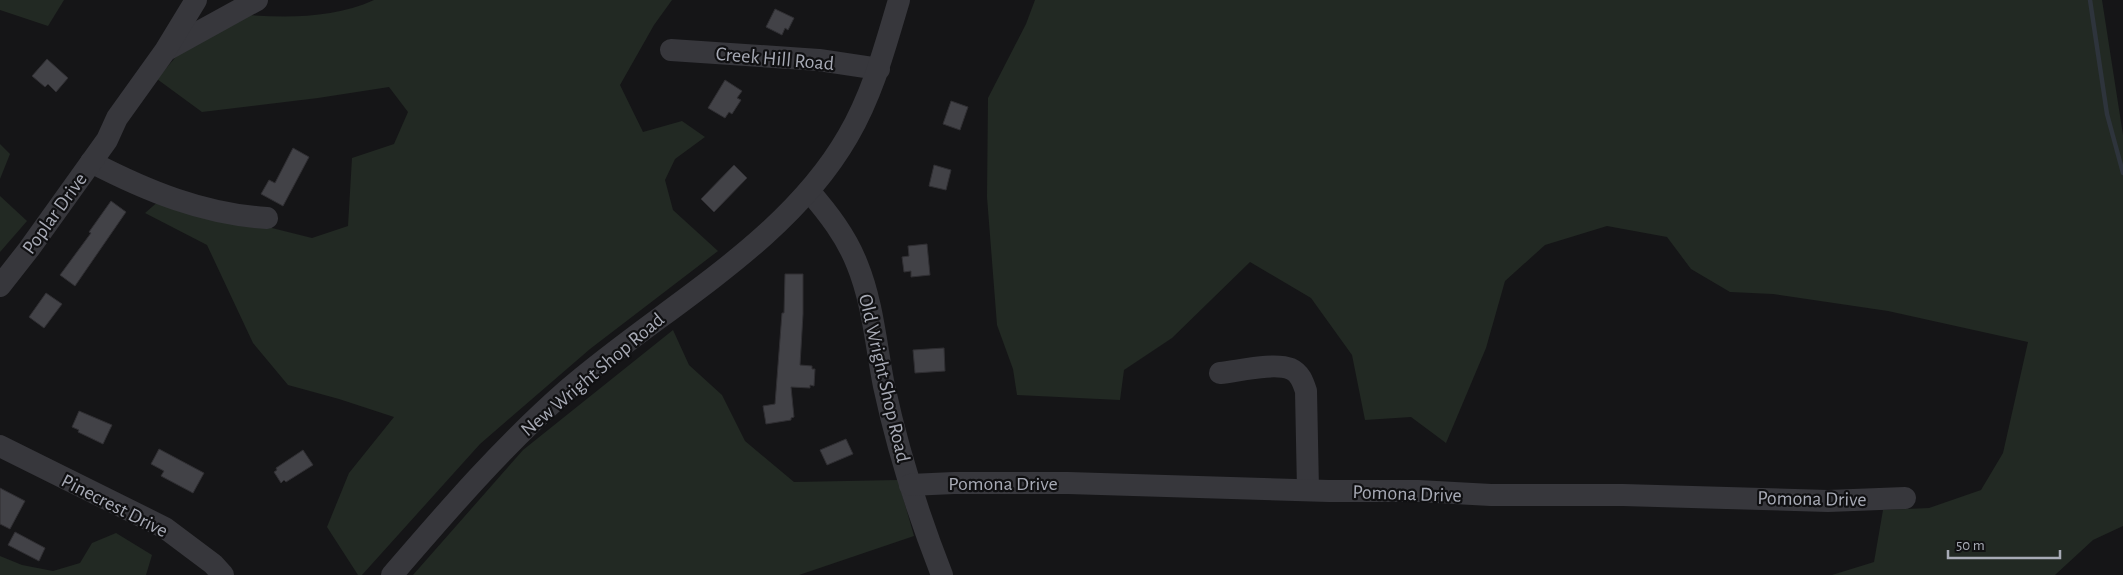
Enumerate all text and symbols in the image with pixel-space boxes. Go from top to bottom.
street label: Creek Hill Road [715,44,835,74]
street label: Poplar Drive [19,169,91,258]
street label: Old Wright Shop Road [855,292,913,464]
street label: New Wright Shop Road [517,309,668,440]
street label: Pinecrest Drive [58,471,171,541]
street label: Pomona Drive [948,474,1058,494]
street label: Pomona Drive [1352,482,1462,506]
street label: Pomona Drive [1757,488,1867,510]
scale bar [1948,528,2060,560]
text: 50 m [1956,538,1985,553]

